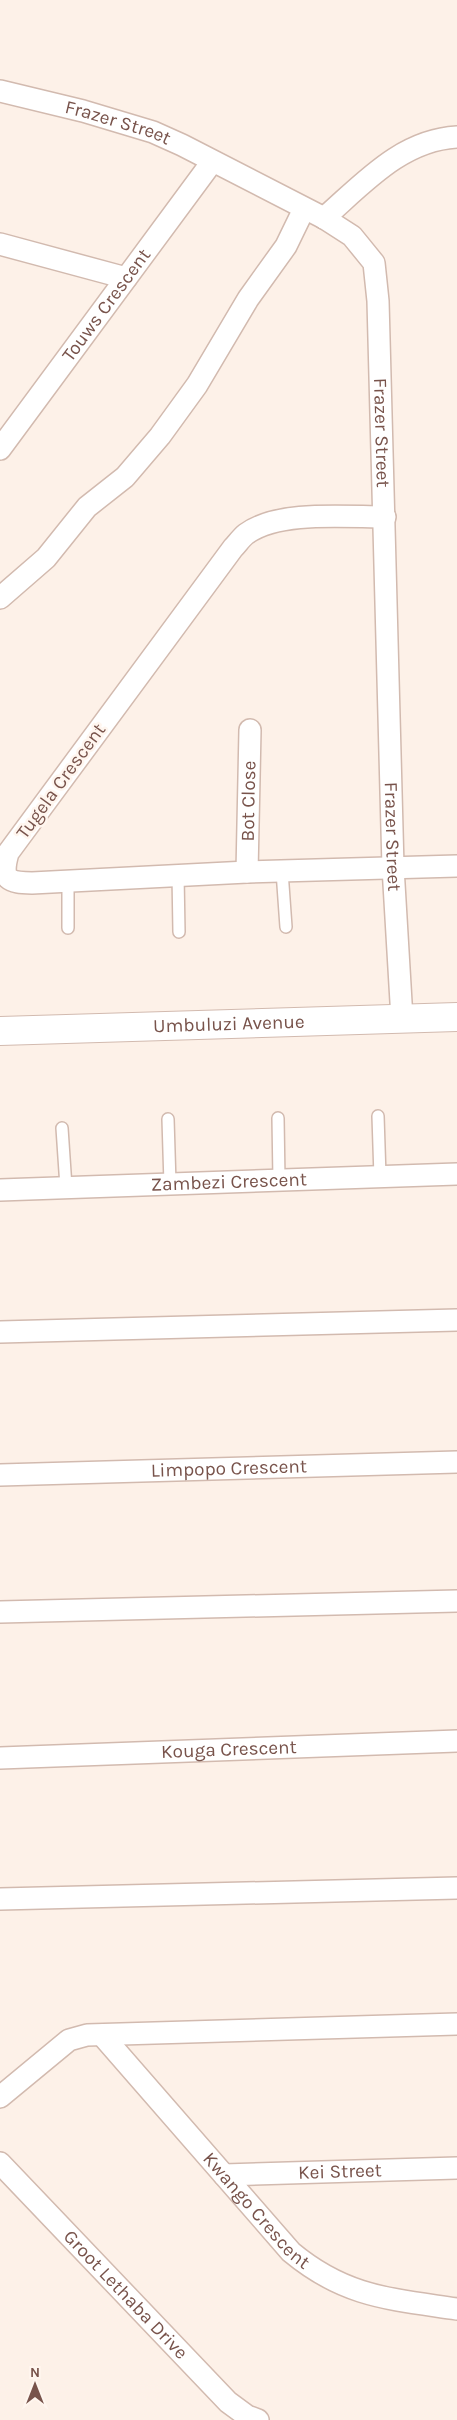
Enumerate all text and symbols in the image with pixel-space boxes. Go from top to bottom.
street label: Frazer Street [63,96,174,150]
street label: Touws Crescent [57,244,155,366]
street label: Frazer Street [369,378,394,488]
street label: Tugela Crescent [12,719,110,843]
street label: Bot Close [237,760,260,842]
street label: Frazer Street [380,781,405,892]
street label: Umbuluzi Avenue [153,1011,305,1037]
street label: Zambezi Crescent [150,1168,307,1196]
street label: Limpopo Crescent [150,1455,307,1482]
street label: Kouga Crescent [161,1736,297,1763]
street label: Kwango Crescent [198,2148,314,2274]
street label: Kei Street [298,2159,382,2184]
street label: Groot Lethaba Drive [59,2226,192,2364]
north arrow [10,2360,60,2410]
text: N [30,2364,40,2381]

